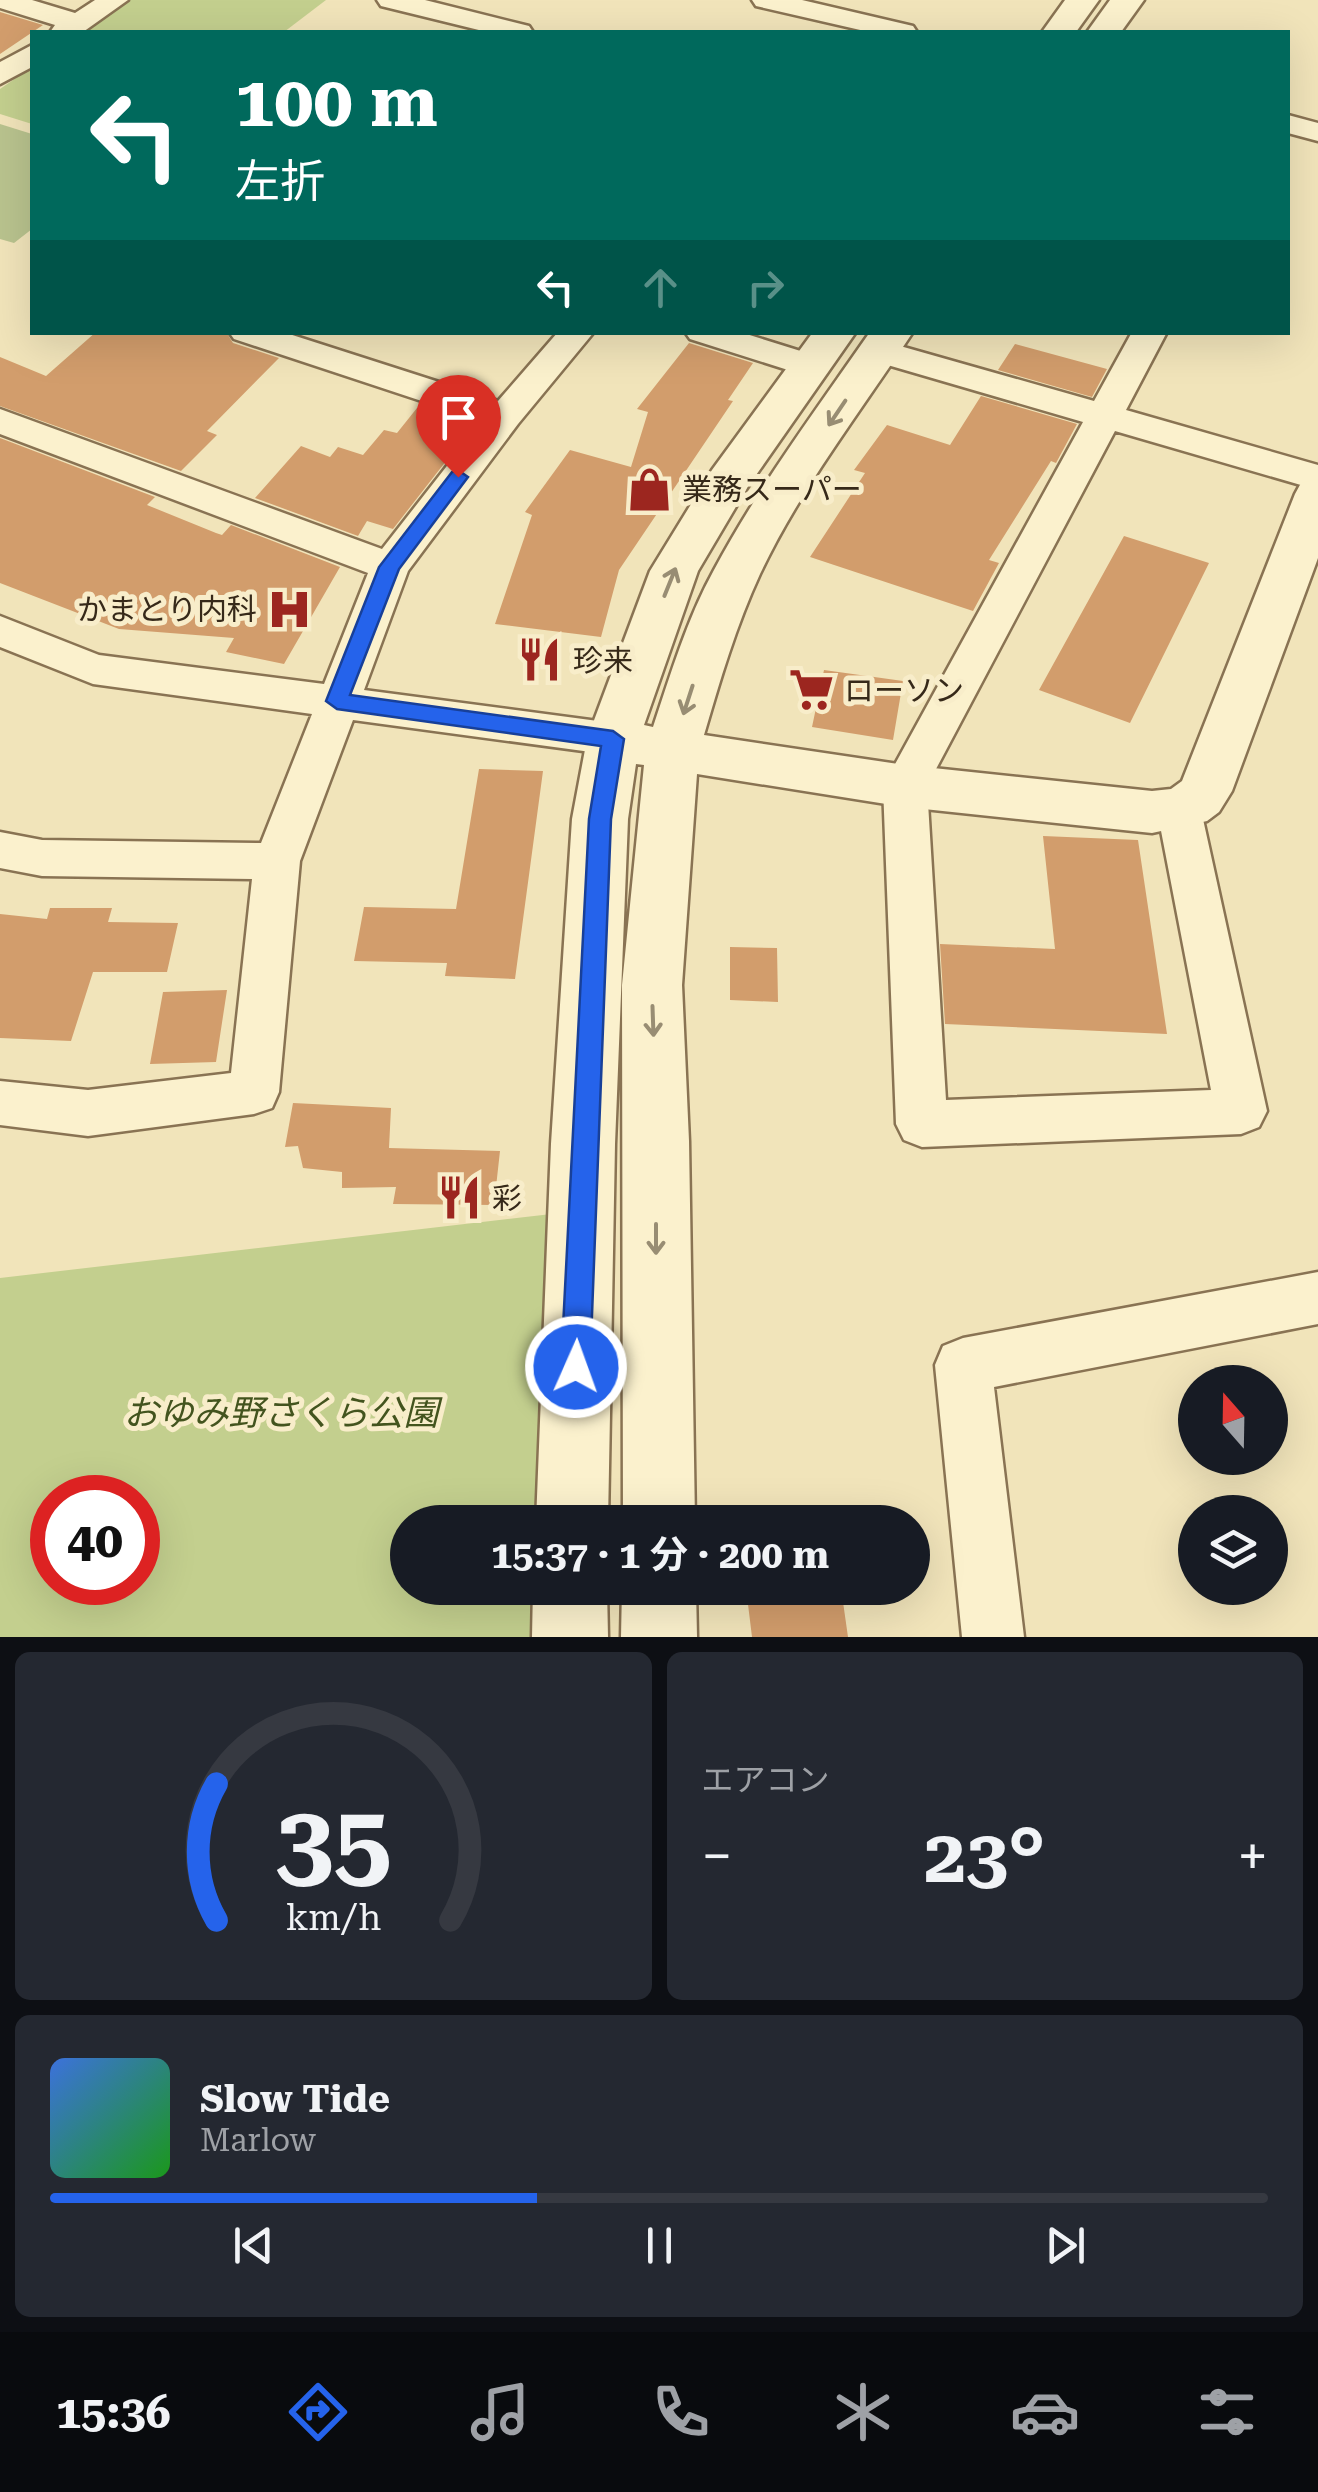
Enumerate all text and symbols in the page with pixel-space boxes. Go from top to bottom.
text: 100 m [235,61,438,143]
icon: left [70,70,200,200]
text: 左折 [235,155,325,208]
icon: left [528,260,583,315]
icon: ahead [633,260,688,315]
icon: right [738,260,793,315]
pin [416,375,501,478]
icon: arrive [431,390,486,445]
one-way arrow [827,399,848,427]
shop icon: 業務スーパー [625,465,673,513]
place label: 業務スーパー [682,472,862,507]
one-way arrow [663,567,681,598]
hospital icon: かまとり内科 [266,585,314,633]
place label: かまとり内科 [77,592,257,627]
restaurant icon: 珍来 [516,636,564,684]
place label: 珍来 [573,643,633,678]
supermarket icon: ローソン [787,666,835,714]
place label: ローソン [844,673,964,708]
one-way arrow [678,684,696,715]
one-way arrow [643,1005,662,1037]
restaurant icon: 彩 [435,1174,483,1222]
place label: 彩 [492,1181,522,1216]
one-way arrow [646,1222,666,1254]
position arrow [524,1315,628,1419]
north arrow [1178,1365,1288,1475]
map controls [1178,1365,1288,1605]
park label: おゆみ野さくら公園 [123,1393,443,1434]
speed limit sign: 40 [30,1475,160,1605]
button: layers [1178,1495,1288,1605]
text: 15:37 · 1 分 · 200 m [491,1533,829,1577]
text: エアコン [702,1761,830,1799]
text: 35 [275,1782,391,1903]
text: 23° [924,1812,1045,1900]
text: − [702,1824,732,1888]
text: + [1237,1824,1268,1888]
text: km/h [285,1897,381,1939]
text: Slow Tide [200,2077,390,2121]
text: Marlow [200,2121,316,2159]
icon: previous [226,2218,281,2273]
icon: pause [632,2218,687,2273]
icon: next [1038,2218,1093,2273]
icon: directions [283,2377,353,2447]
icon: music [465,2377,535,2447]
icon: phone [646,2377,716,2447]
icon: climate [828,2377,898,2447]
icon: car [1010,2377,1080,2447]
icon: filters [1192,2377,1262,2447]
text: 15:36 [56,2386,171,2439]

